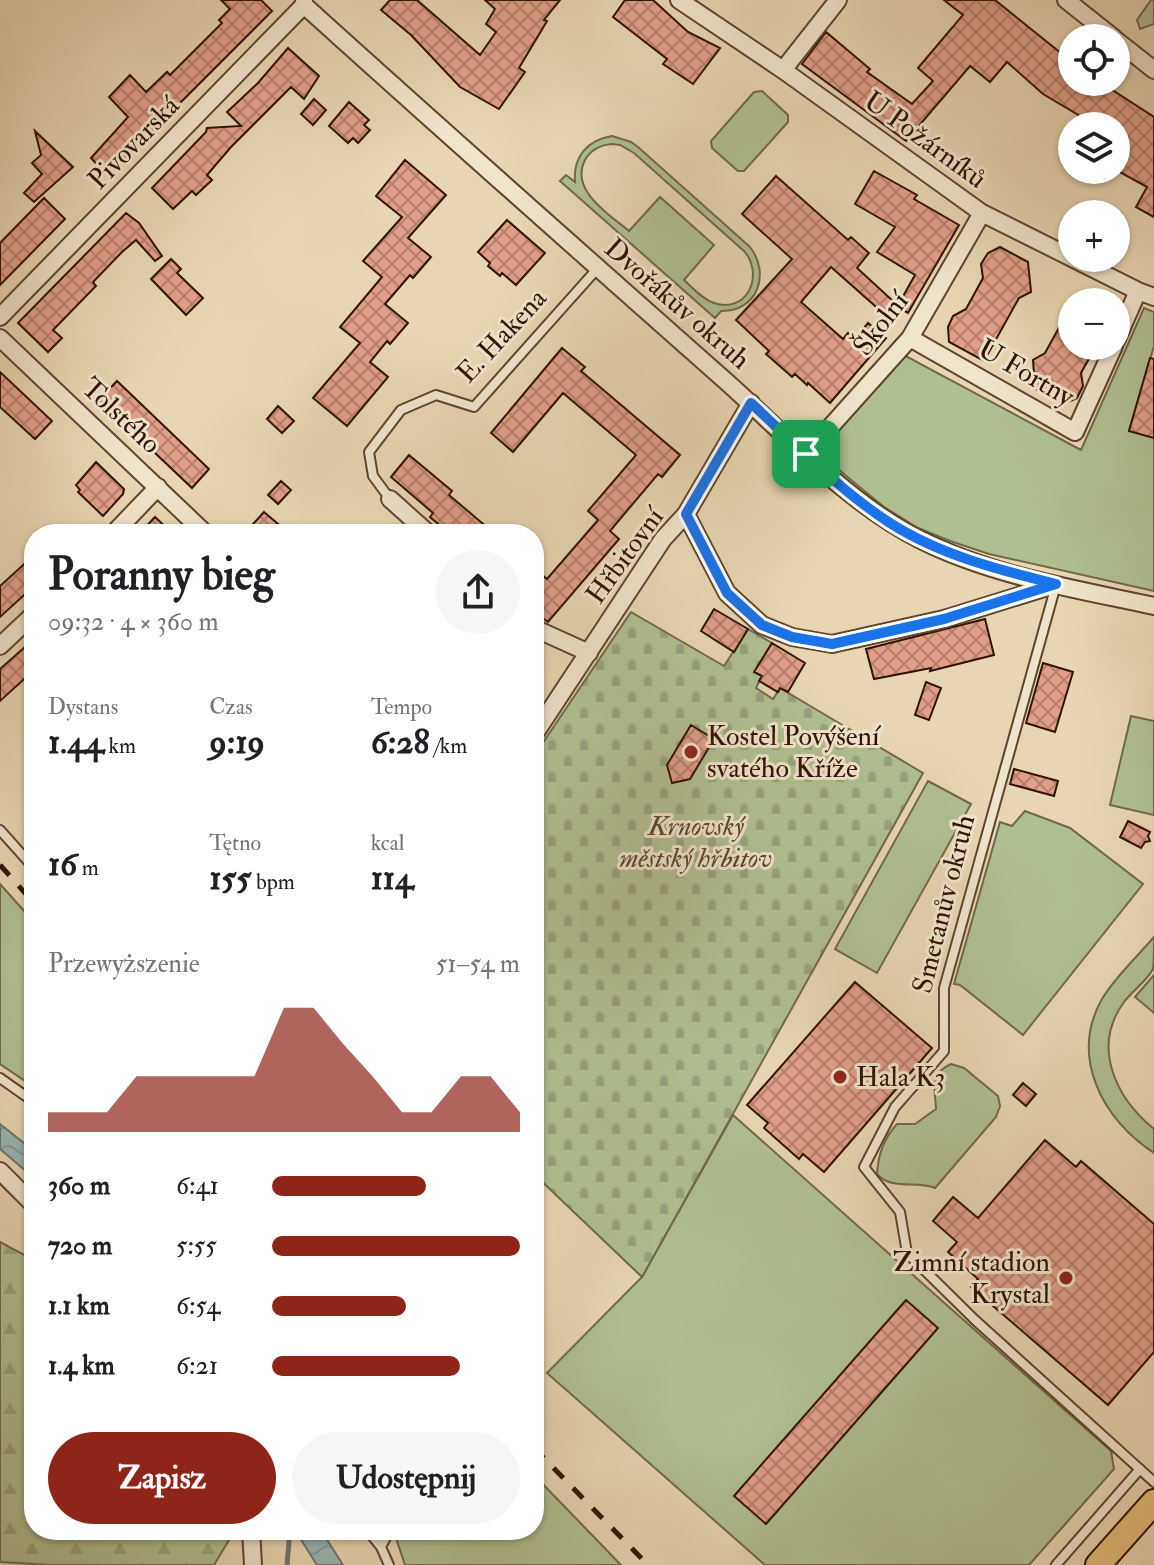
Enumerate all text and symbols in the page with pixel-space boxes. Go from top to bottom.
map controls [1058,24,1130,360]
button: locate [1058,24,1130,96]
street label: U Požárníků [857,84,993,196]
street label: Pivovarská [81,88,188,197]
button: layers [1058,112,1130,184]
button: + [1058,200,1130,272]
street label: Dvořákův okruh [597,231,757,377]
street label: E. Hakena [449,281,555,391]
street label: Školní [846,283,918,363]
button: − [1058,288,1130,360]
street label: U Fortny [971,331,1081,415]
street label: Tolstého [74,370,168,462]
pin [772,420,840,488]
icon: arrive [784,432,828,476]
street label: Hřbitovní [578,499,673,611]
text: Poranny bieg [48,548,275,603]
button: share [436,550,520,634]
text: 09:32 · 4 × 360 m [48,606,219,638]
text: Dystans [48,693,118,721]
text: Czas [209,693,253,721]
text: Tempo [371,693,432,721]
place label: Kostel Povýšení svatého Kříže [707,719,882,786]
text: 1.44 [48,721,104,764]
text: 9:19 [209,721,265,764]
text: 6:28 [371,721,429,764]
text: km [104,732,136,760]
text: /km [429,732,467,760]
marker: Kostel Povýšení svatého Kříže [682,743,700,761]
park label: Krnovský městský hřbitov [620,809,772,876]
street label: Smetanův okruh [905,811,983,997]
text: Tętno [209,829,261,857]
text: kcal [371,829,404,857]
text: 16 [48,843,77,886]
text: m [77,854,99,882]
text: 155 [209,857,251,900]
text: 114 [371,857,413,900]
text: bpm [251,868,295,896]
text: Przewyższenie [48,948,200,980]
text: 51–54 m [436,948,520,980]
place label: Hala K3 [856,1060,945,1095]
marker: Hala K3 [831,1068,849,1086]
text: 360 m [48,1170,110,1202]
text: 6:41 [176,1170,219,1202]
text: 720 m [48,1230,112,1262]
text: 5:55 [176,1230,217,1262]
place label: Zimní stadion Krystal [893,1245,1050,1312]
marker: Zimní stadion Krystal [1057,1269,1075,1287]
text: 1.1 km [48,1290,110,1322]
text: 6:54 [176,1290,220,1322]
text: 1.4 km [48,1350,115,1382]
text: 6:21 [176,1350,218,1382]
button: Zapisz [48,1432,276,1524]
button: Udostępnij [292,1432,520,1524]

